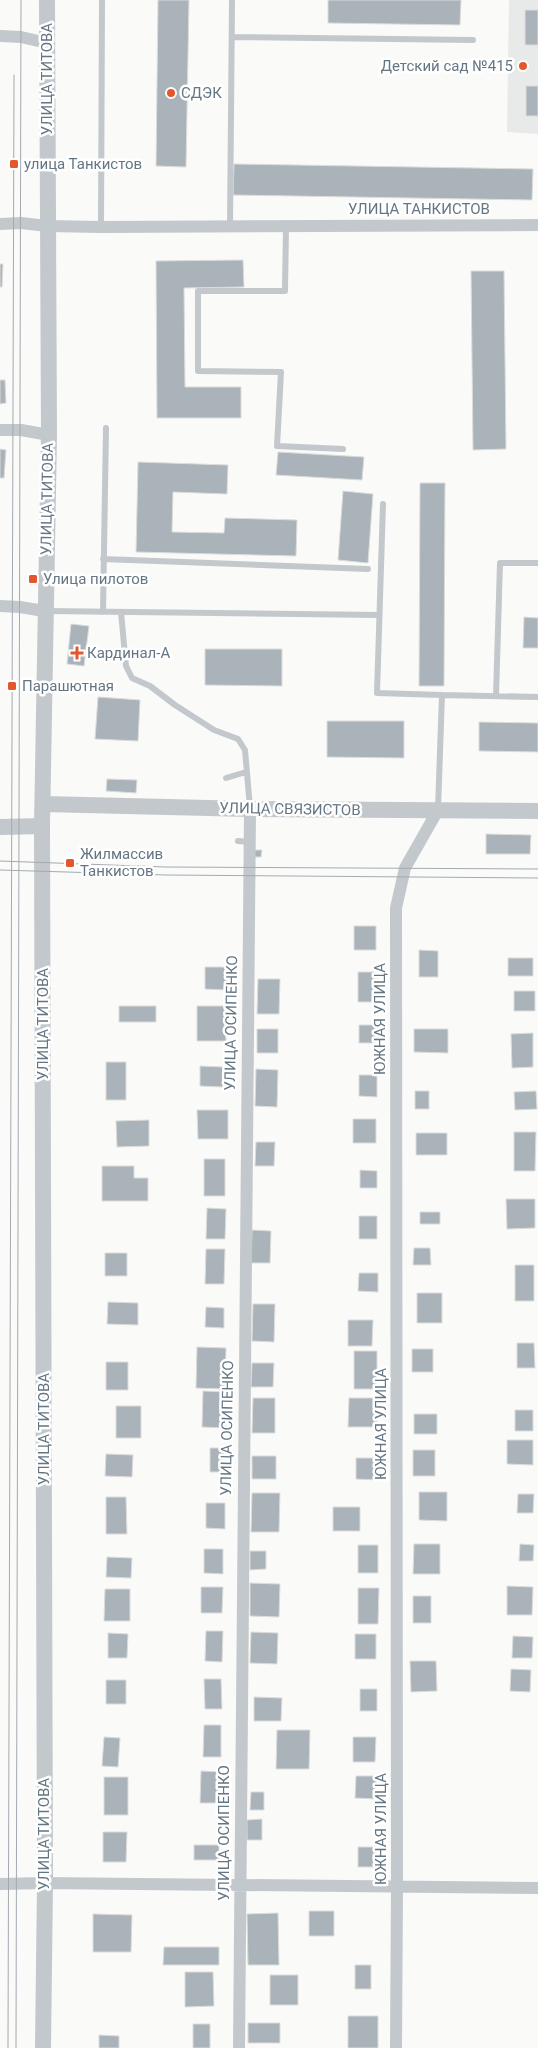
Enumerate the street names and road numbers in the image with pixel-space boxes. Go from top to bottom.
street label: УЛИЦА ТИТОВА [38,23,56,135]
street label: УЛИЦА ТАНКИСТОВ [348,200,490,218]
street label: УЛИЦА ТИТОВА [37,442,57,555]
street label: УЛИЦА СВЯЗИСТОВ [219,799,361,819]
street label: УЛИЦА ОСИПЕНКО [221,955,241,1091]
street label: ЮЖНАЯ УЛИЦА [371,963,389,1075]
street label: УЛИЦА ТИТОВА [34,968,52,1080]
street label: УЛИЦА ОСИПЕНКО [217,1360,237,1496]
street label: ЮЖНАЯ УЛИЦА [372,1368,390,1480]
street label: УЛИЦА ТИТОВА [35,1373,53,1485]
street label: УЛИЦА ОСИПЕНКО [215,1765,233,1901]
street label: ЮЖНАЯ УЛИЦА [372,1773,390,1885]
street label: УЛИЦА ТИТОВА [35,1778,53,1890]

